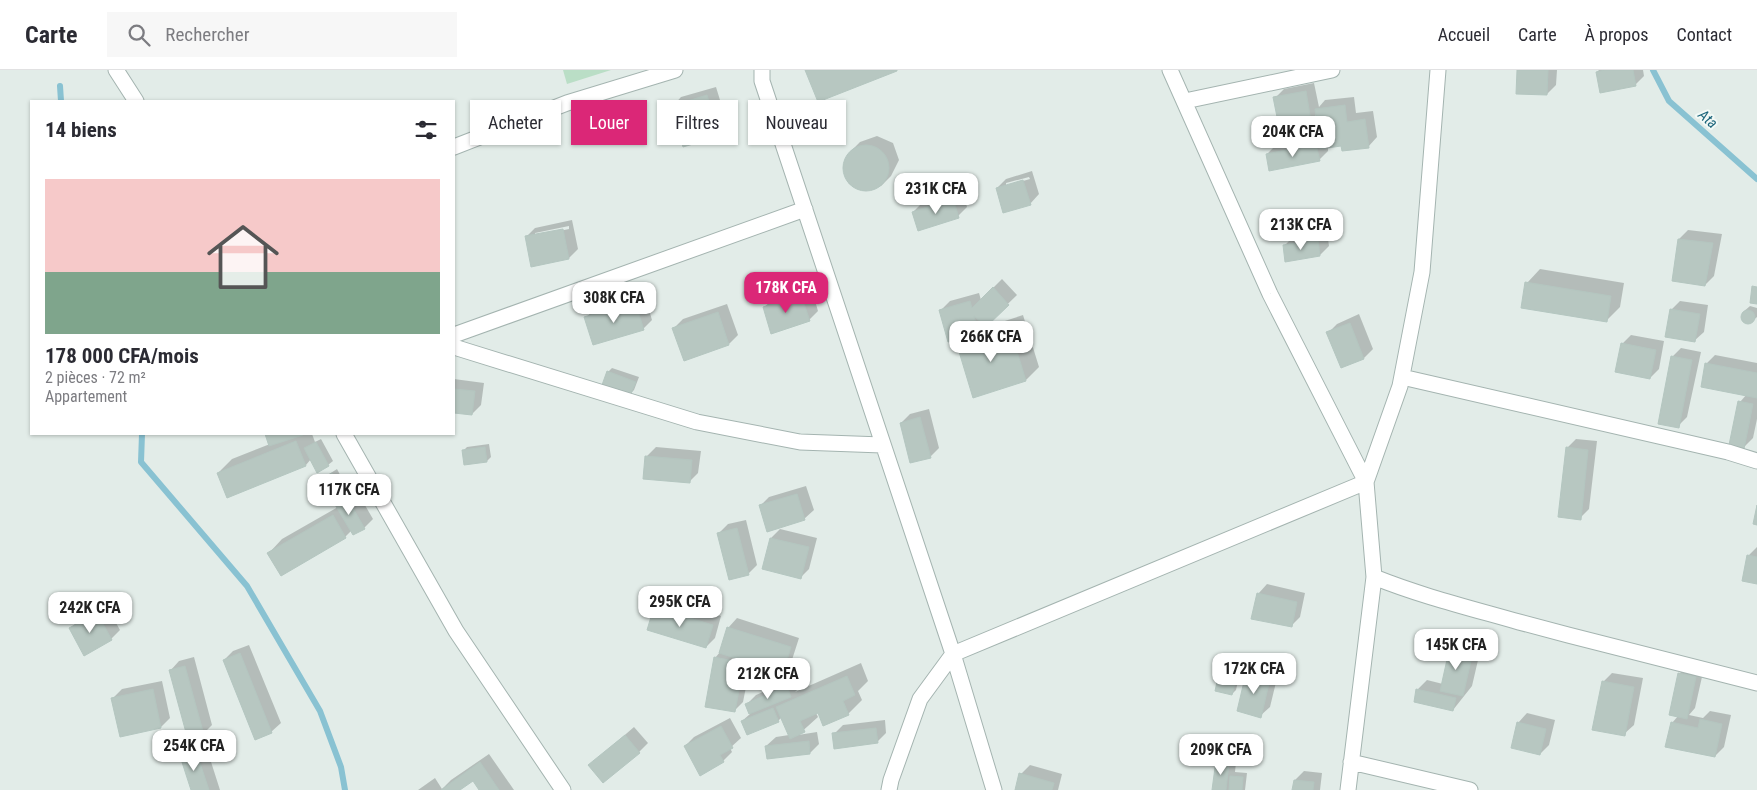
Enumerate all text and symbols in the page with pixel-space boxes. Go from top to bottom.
search box [107,12,457,57]
text: Carte [25,21,77,49]
icon: search [125,21,153,49]
text: Rechercher [165,23,249,46]
text: Accueil [1438,24,1490,45]
text: Carte [1518,24,1557,45]
text: À propos [1585,24,1648,45]
text: Contact [1676,24,1732,45]
chip: Acheter [470,100,561,145]
chip: Louer [571,100,647,145]
chip: Filtres [657,100,738,145]
chip: Nouveau [748,100,846,145]
water label: Ata [1694,105,1721,132]
icon: filters [412,116,440,144]
pin: 204K CFA [1241,116,1345,158]
text: 14 biens [45,118,117,142]
text: 204K CFA [1262,122,1324,141]
pin: 231K CFA [884,172,988,215]
text: 231K CFA [905,179,967,198]
pin: 213K CFA [1249,208,1353,251]
icon: home [198,212,288,302]
text: 213K CFA [1270,215,1332,234]
pin: 178K CFA [734,272,838,314]
text: 178K CFA [755,278,817,297]
pin: 308K CFA [562,282,666,324]
text: 308K CFA [583,288,645,307]
pin: 266K CFA [939,320,1043,363]
text: 266K CFA [960,327,1022,346]
text: 178 000 CFA/mois [45,344,199,368]
text: 2 pièces · 72 m² [45,368,146,387]
text: Appartement [45,387,127,406]
pin: 117K CFA [297,474,401,516]
text: 117K CFA [318,480,380,499]
pin: 295K CFA [628,586,732,628]
pin: 242K CFA [38,592,142,634]
text: 295K CFA [649,592,711,611]
text: 242K CFA [59,598,121,617]
pin: 145K CFA [1404,628,1508,671]
text: 145K CFA [1425,635,1487,654]
pin: 172K CFA [1202,652,1306,695]
pin: 212K CFA [716,658,820,700]
text: 172K CFA [1223,659,1285,678]
text: 212K CFA [737,664,799,683]
pin: 254K CFA [142,730,246,772]
pin: 209K CFA [1169,734,1273,776]
text: 254K CFA [163,736,225,755]
text: 209K CFA [1190,740,1252,759]

